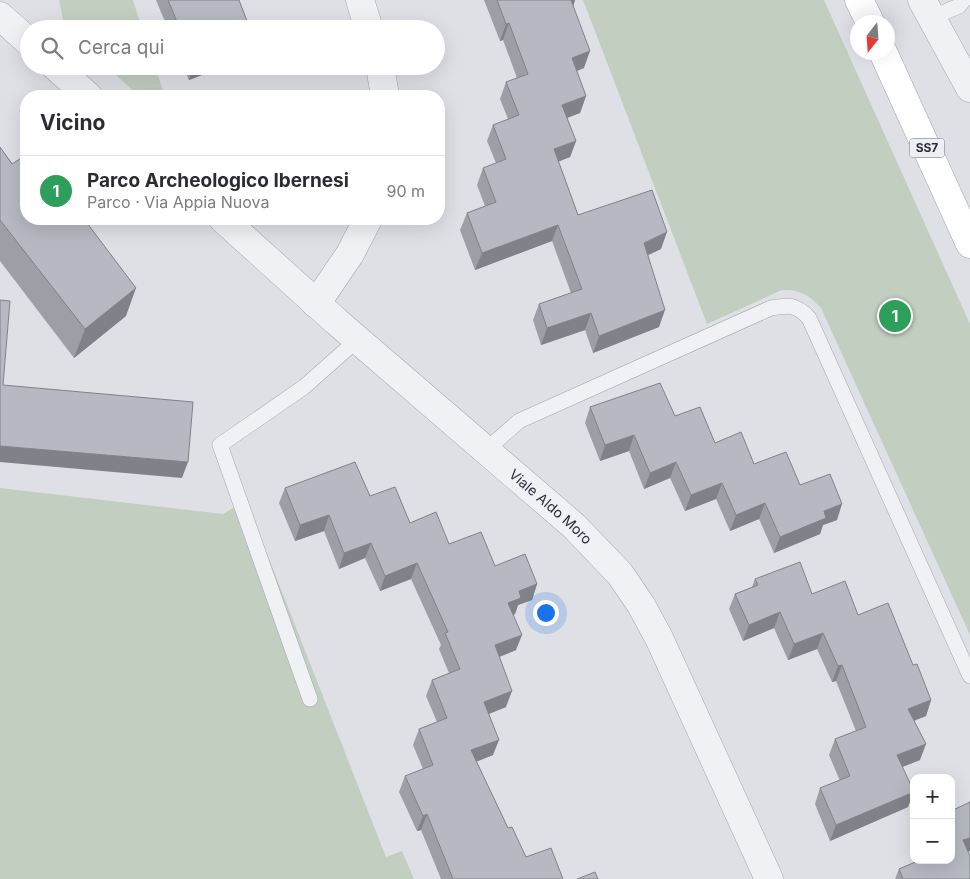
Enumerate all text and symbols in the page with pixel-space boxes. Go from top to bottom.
north arrow [850,15,895,60]
search box [20,20,445,75]
icon: search [38,34,66,62]
text: Cerca qui [78,36,164,59]
text: Vicino [40,110,105,135]
road number: SS7 [910,138,944,158]
text: Parco Archeologico Ibernesi [87,169,349,192]
text: 1 [53,181,59,201]
text: 90 m [386,181,425,201]
text: Parco · Via Appia Nuova [87,192,269,212]
pin: 1 [879,297,911,335]
street label: Viale Aldo Moro [506,465,596,548]
your location [533,600,559,626]
map controls [910,774,955,864]
button: + [910,774,955,819]
button: − [910,819,955,864]

